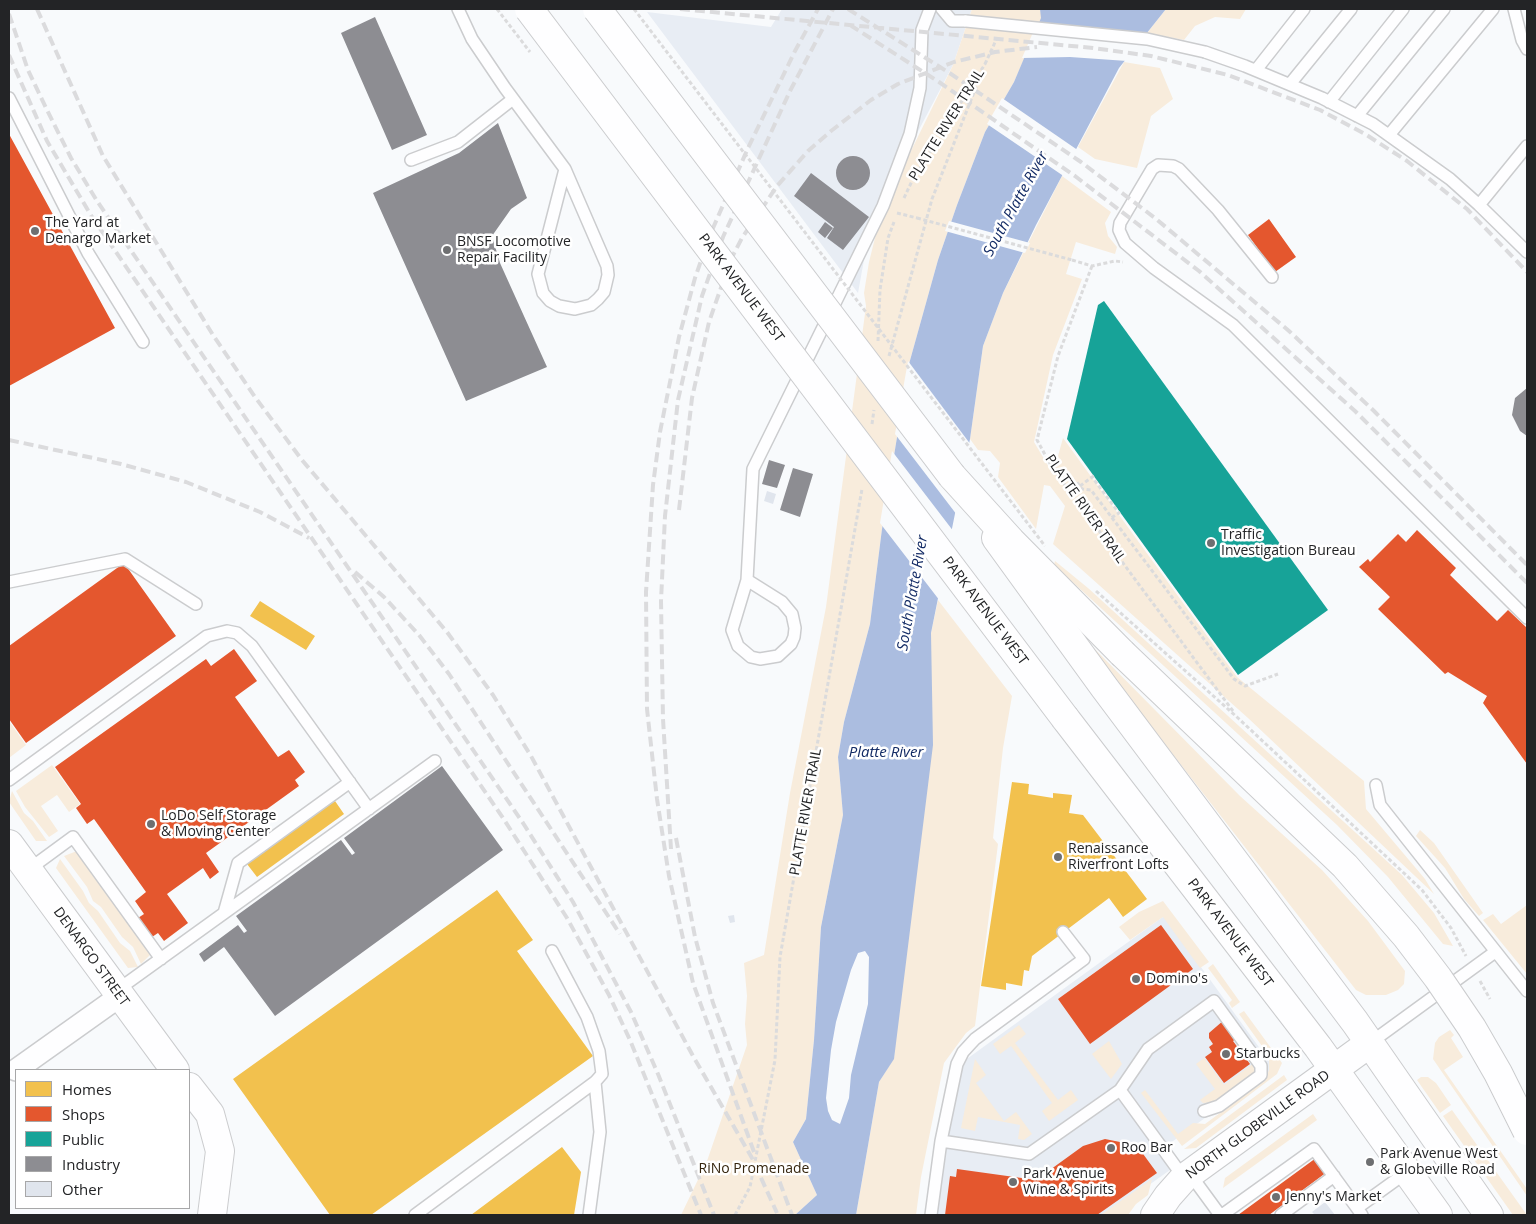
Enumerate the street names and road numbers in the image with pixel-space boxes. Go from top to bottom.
street label: PLATTE RIVER TRAIL [906,66,988,184]
street label: PARK AVENUE WEST [695,230,787,346]
street label: PLATTE RIVER TRAIL [1041,451,1129,567]
street label: PARK AVENUE WEST [939,553,1031,669]
street label: PLATTE RIVER TRAIL [787,747,825,877]
street label: PARK AVENUE WEST [1184,875,1276,991]
street label: DENARGO STREET [50,904,132,1010]
street label: NORTH GLOBEVILLE ROAD [1183,1067,1333,1183]

